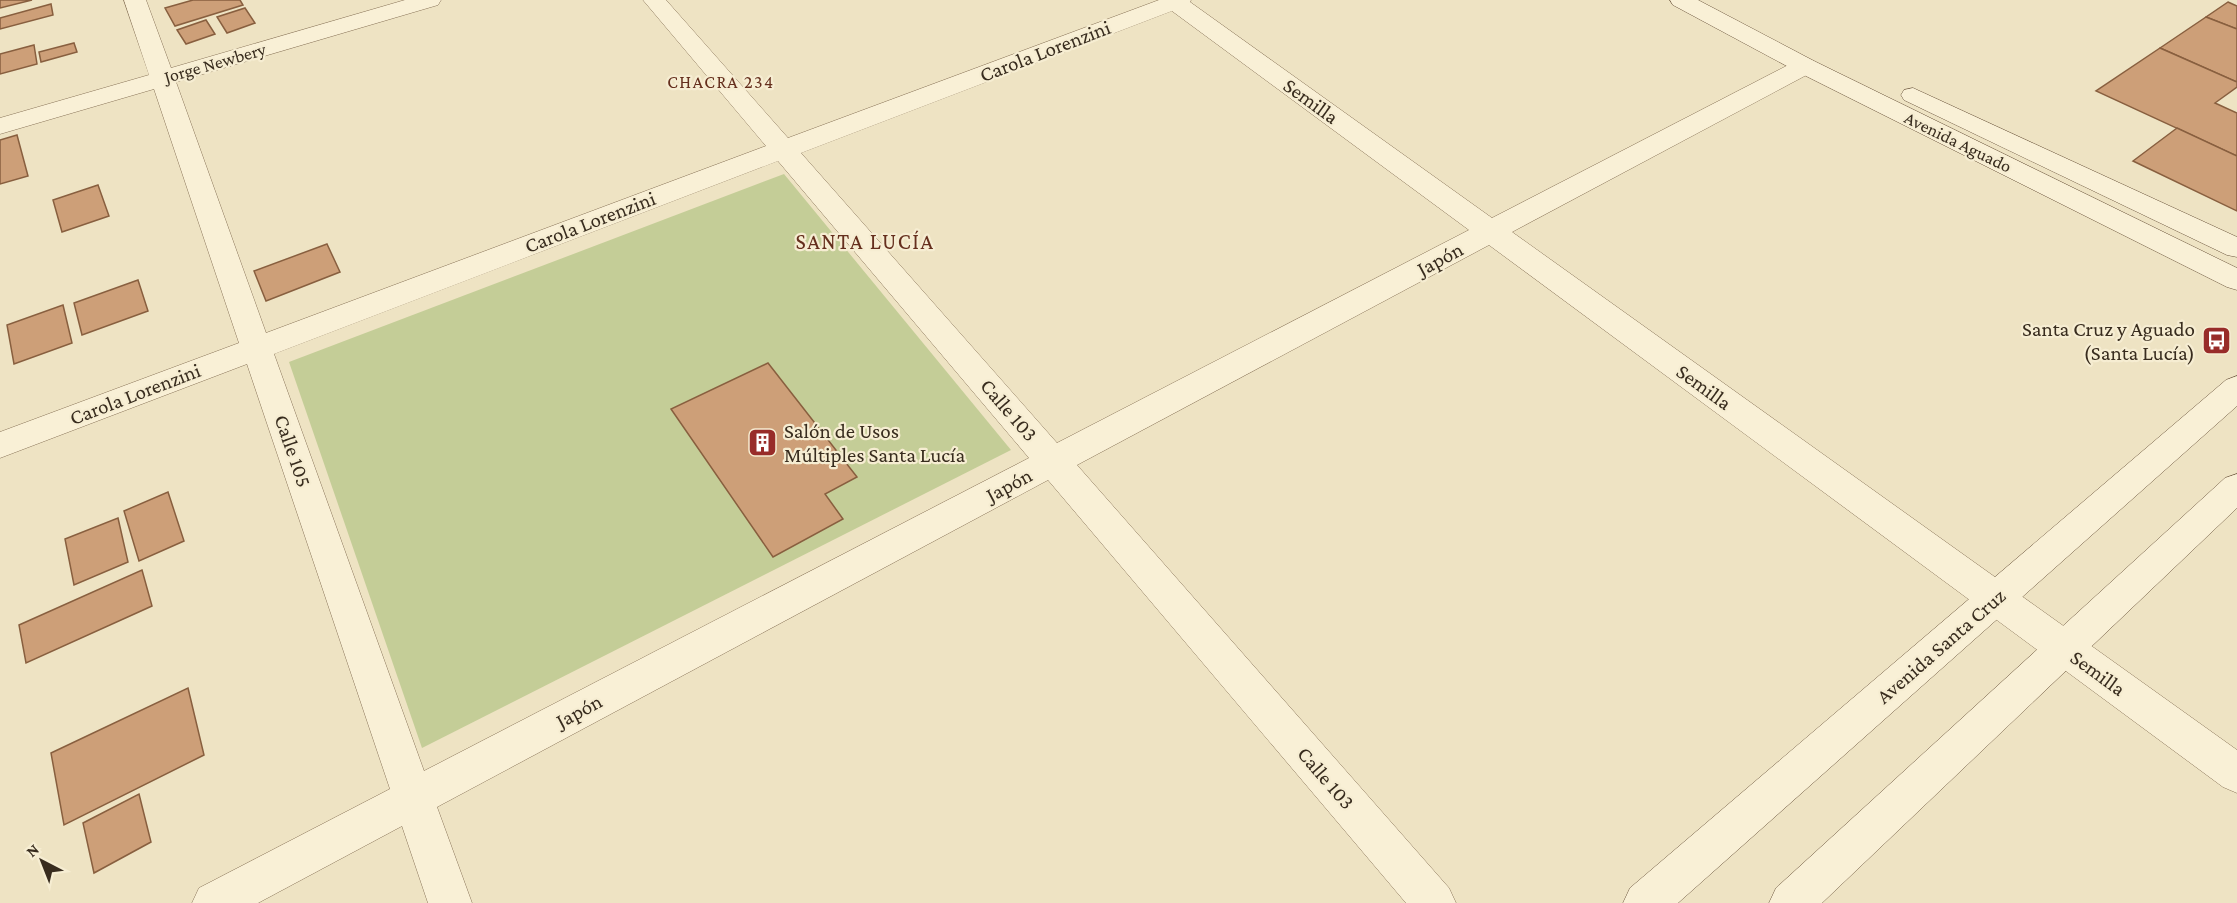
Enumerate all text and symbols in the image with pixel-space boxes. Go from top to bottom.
street label: Carola Lorenzini [976,15,1114,87]
street label: Jorge Newbery [160,39,269,88]
district label: CHACRA 234 [667,72,775,92]
street label: Semilla [1279,73,1343,129]
street label: Avenida Aguado [1901,107,2015,177]
street label: Carola Lorenzini [521,186,659,258]
district label: SANTA LUCÍA [796,229,934,254]
street label: Japón [1411,237,1467,282]
place label: Santa Cruz y Aguado (Santa Lucía) [2022,317,2195,365]
bus stop icon: Santa Cruz y Aguado (Santa Lucía) [2200,325,2232,357]
street label: Carola Lorenzini [66,358,204,430]
street label: Semilla [1672,359,1736,415]
street label: Calle 103 [975,374,1043,446]
street label: Calle 105 [269,412,317,490]
place label: Salón de Usos Múltiples Santa Lucía [784,419,965,467]
building icon: Salón de Usos Múltiples Santa Lucía [747,427,779,459]
street label: Japón [980,463,1036,508]
street label: Avenida Santa Cruz [1872,583,2010,708]
street label: Semilla [2066,645,2130,701]
street label: Japón [550,689,606,734]
street label: Calle 103 [1292,742,1360,814]
north arrow [12,831,72,891]
text: N [23,840,42,860]

